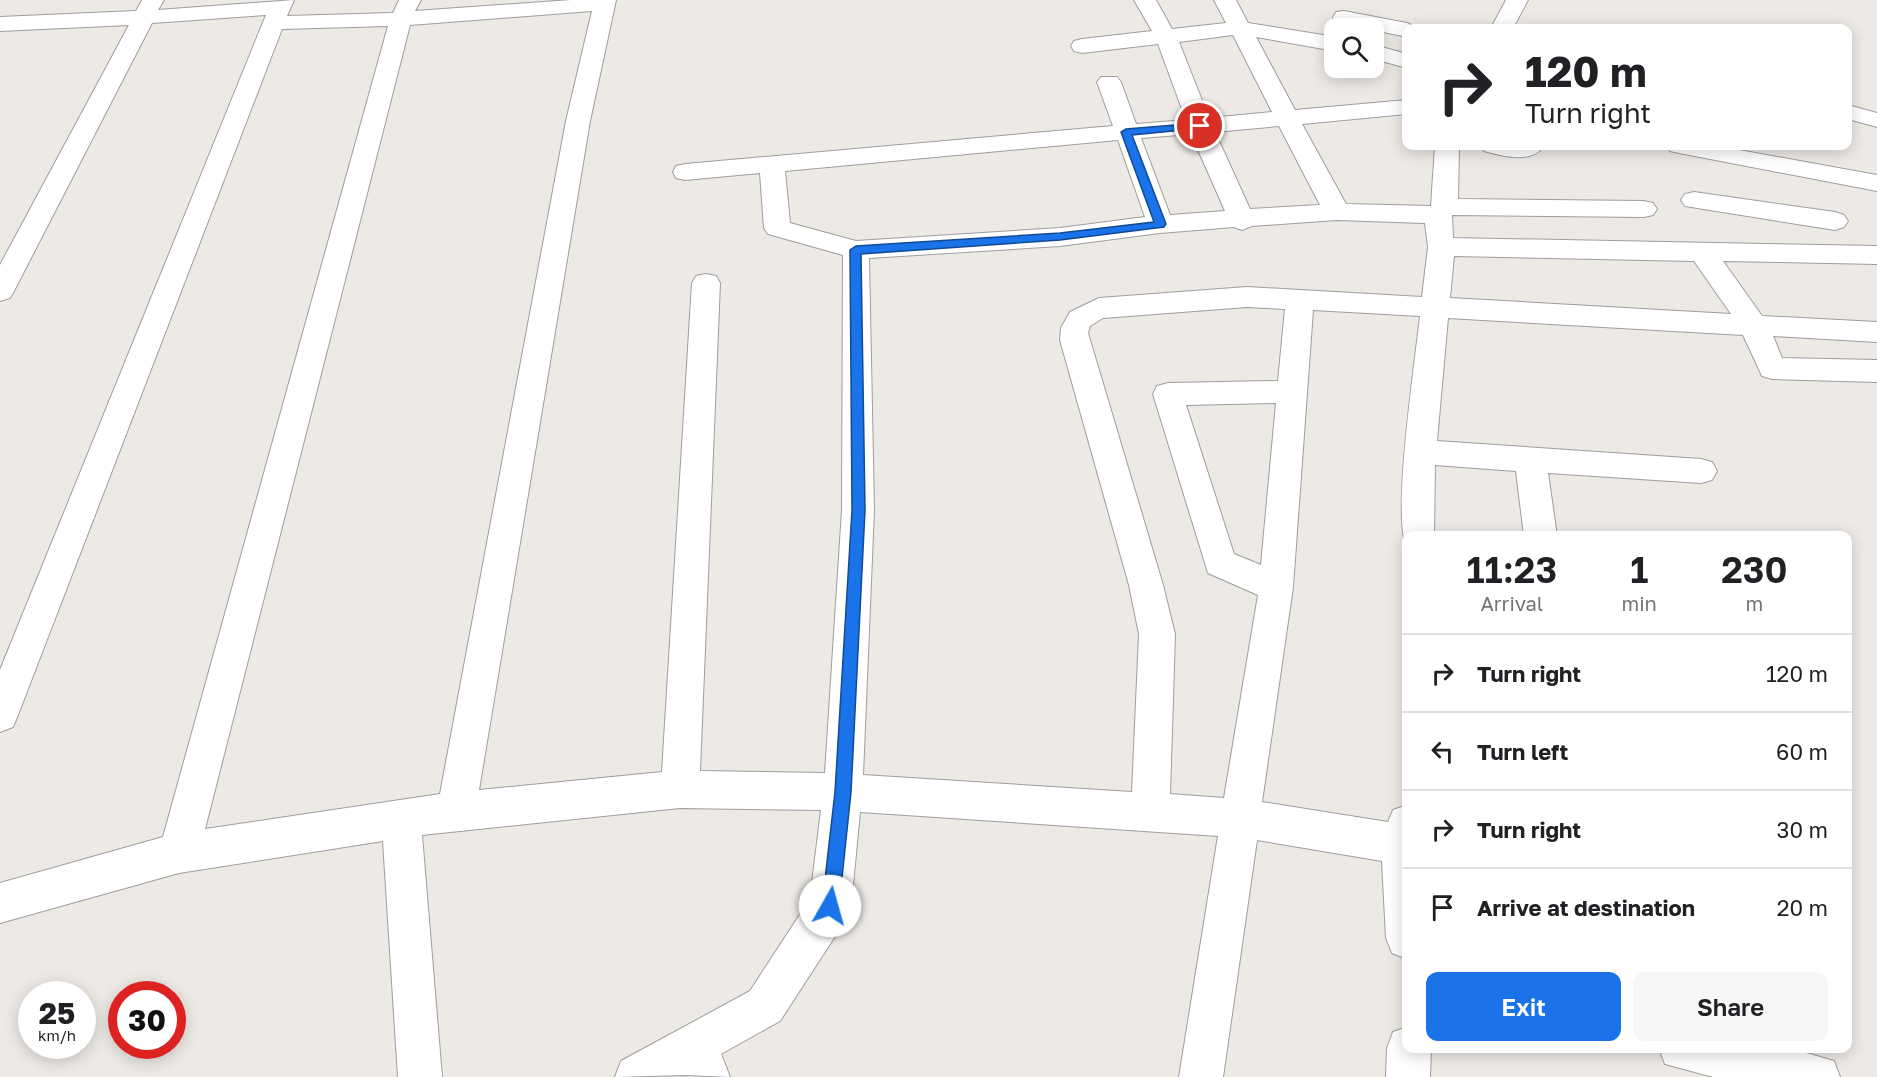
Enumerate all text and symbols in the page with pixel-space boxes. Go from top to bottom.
map controls [1324,18,1384,78]
button: search [1324,18,1384,78]
text: 120 m [1525,46,1647,96]
icon: right [1426,48,1504,126]
text: Turn right [1525,97,1651,129]
pin [1174,100,1225,151]
icon: arrive [1183,109,1216,142]
text: 11:23 [1466,548,1557,591]
text: 1 [1630,548,1648,591]
text: 230 [1721,548,1788,591]
text: Arrival [1480,591,1543,615]
text: min [1622,591,1657,615]
text: m [1746,591,1763,615]
icon: right [1426,657,1459,690]
text: Turn right [1477,660,1581,687]
text: 120 m [1766,660,1828,687]
icon: left [1426,735,1459,768]
text: Turn left [1477,738,1568,765]
text: 60 m [1776,738,1828,765]
icon: right [1426,813,1459,846]
text: Turn right [1477,816,1581,843]
text: 30 m [1777,816,1828,843]
position arrow [798,874,862,938]
icon: arrive [1426,891,1459,924]
text: Arrive at destination [1477,894,1695,921]
text: 20 m [1777,894,1828,921]
button: Exit [1426,972,1621,1041]
button: Share [1633,972,1828,1041]
speed limit sign: 30 [108,981,186,1059]
text: 25 [39,995,75,1031]
text: km/h [38,1026,76,1044]

